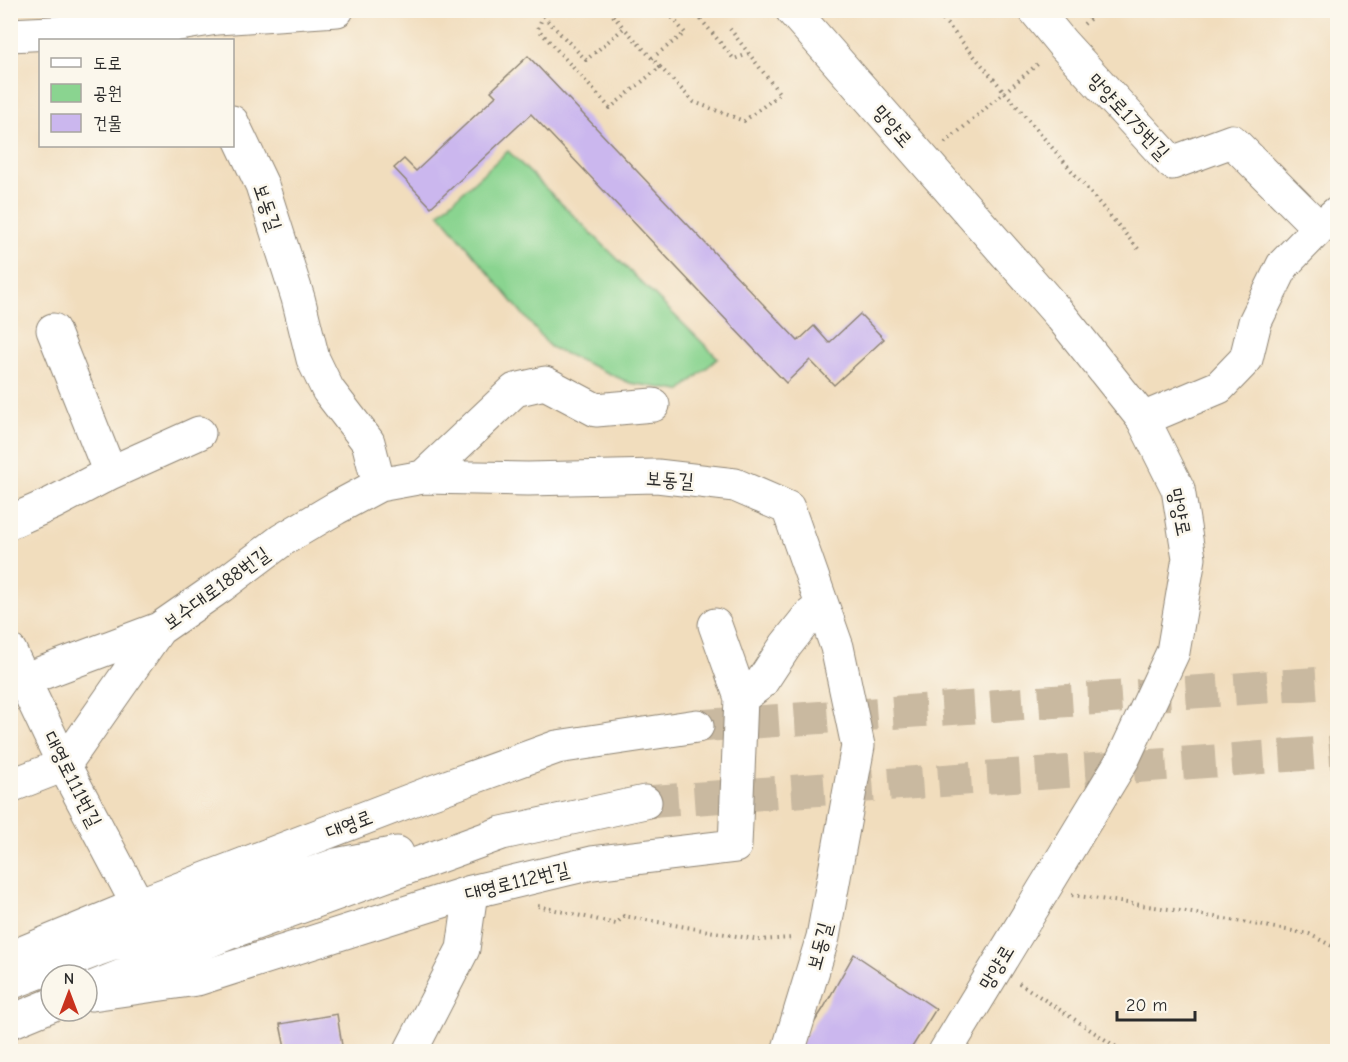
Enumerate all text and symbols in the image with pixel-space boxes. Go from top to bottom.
legend [39,39,234,147]
text: 도로 [93,53,122,74]
street label: 망양로175번길 [1083,69,1174,164]
text: 공원 [93,83,122,104]
street label: 망양로 [868,101,917,152]
text: 건물 [93,113,122,134]
street label: 보동길 [249,181,286,234]
street label: 보동길 [645,466,695,493]
street label: 망양로 [1163,486,1196,538]
street label: 보수대로188번길 [159,542,274,634]
street label: 대영로111번길 [39,728,106,831]
street label: 대영로 [323,805,376,844]
street label: 대영로112번길 [463,857,572,906]
street label: 보동길 [802,920,837,972]
street label: 망양로 [974,941,1019,994]
north arrow [39,963,99,1023]
text: N [64,970,74,988]
scale bar [1117,984,1195,1022]
text: 20 m [1126,995,1167,1016]

